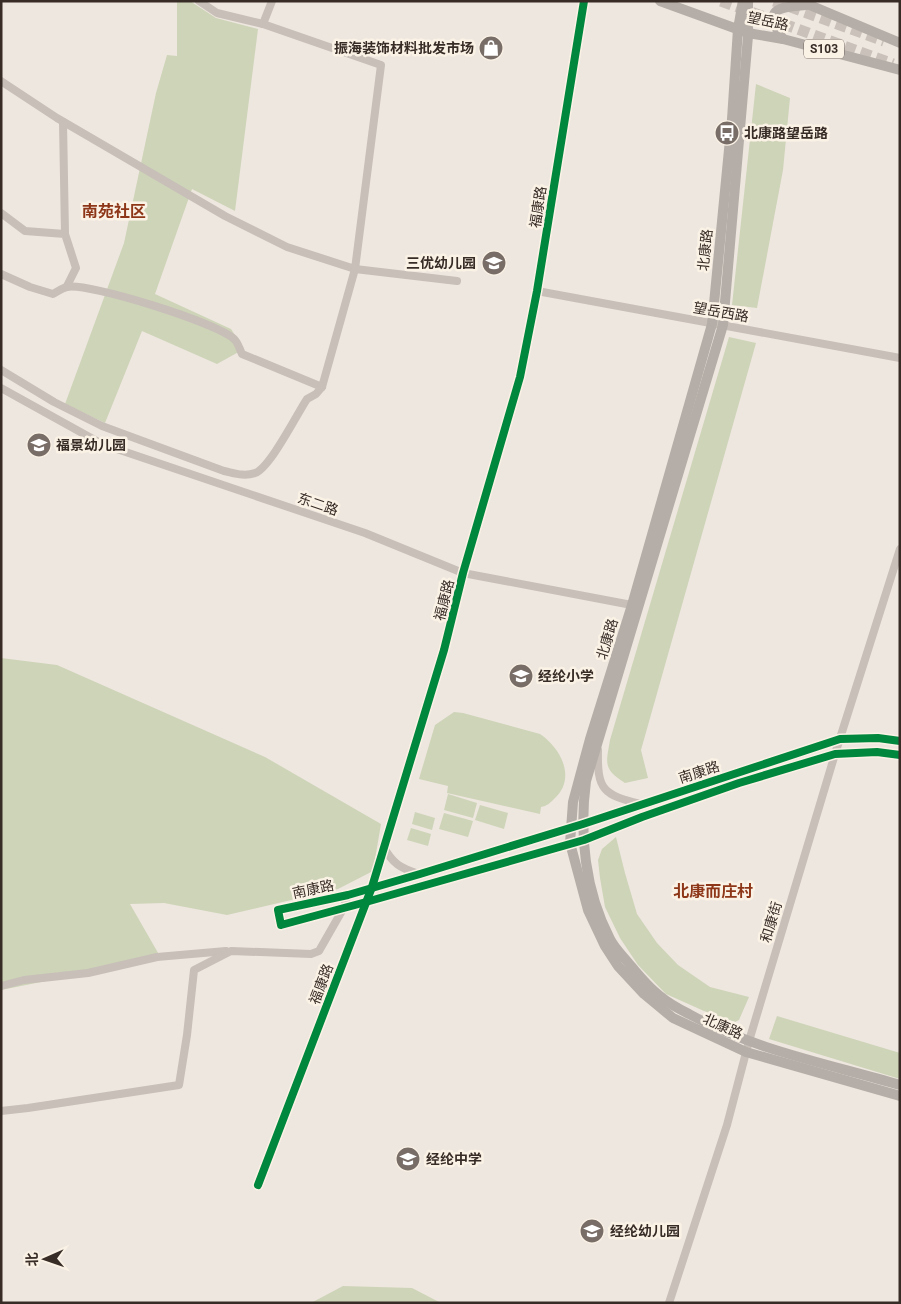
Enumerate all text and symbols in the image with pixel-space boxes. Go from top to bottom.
street label: 望岳路 [746,9,790,33]
shop icon: 振海装饰材料批发市场 [478,35,504,61]
place label: 振海装饰材料批发市场 [334,40,474,56]
road number: S103 [804,40,844,59]
bus stop icon: 北康路望岳路 [714,120,740,146]
place label: 北康路望岳路 [744,125,828,141]
street label: 福康路 [527,185,549,229]
district label: 南苑社区 [82,202,146,221]
street label: 北康路 [695,228,715,272]
school or university icon: 三优幼儿园 [481,250,507,276]
place label: 三优幼儿园 [406,255,476,271]
street label: 望岳西路 [692,299,750,325]
school or university icon: 福景幼儿园 [26,432,52,458]
place label: 福景幼儿园 [56,437,126,453]
street label: 东二路 [296,490,340,518]
street label: 福康路 [431,578,457,622]
street label: 北康路 [593,617,621,661]
school or university icon: 经纶小学 [508,663,534,689]
place label: 经纶小学 [538,668,594,684]
street label: 南康路 [677,758,721,786]
street label: 南康路 [291,877,335,901]
district label: 北康而庄村 [673,882,753,901]
street label: 和康街 [757,900,785,944]
street label: 福康路 [306,962,336,1006]
street label: 北康路 [701,1010,745,1042]
school or university icon: 经纶中学 [395,1146,421,1172]
place label: 经纶中学 [426,1151,482,1167]
school or university icon: 经纶幼儿园 [579,1218,605,1244]
place label: 经纶幼儿园 [610,1223,680,1239]
north arrow [20,1234,70,1284]
text: 北 [24,1252,40,1267]

